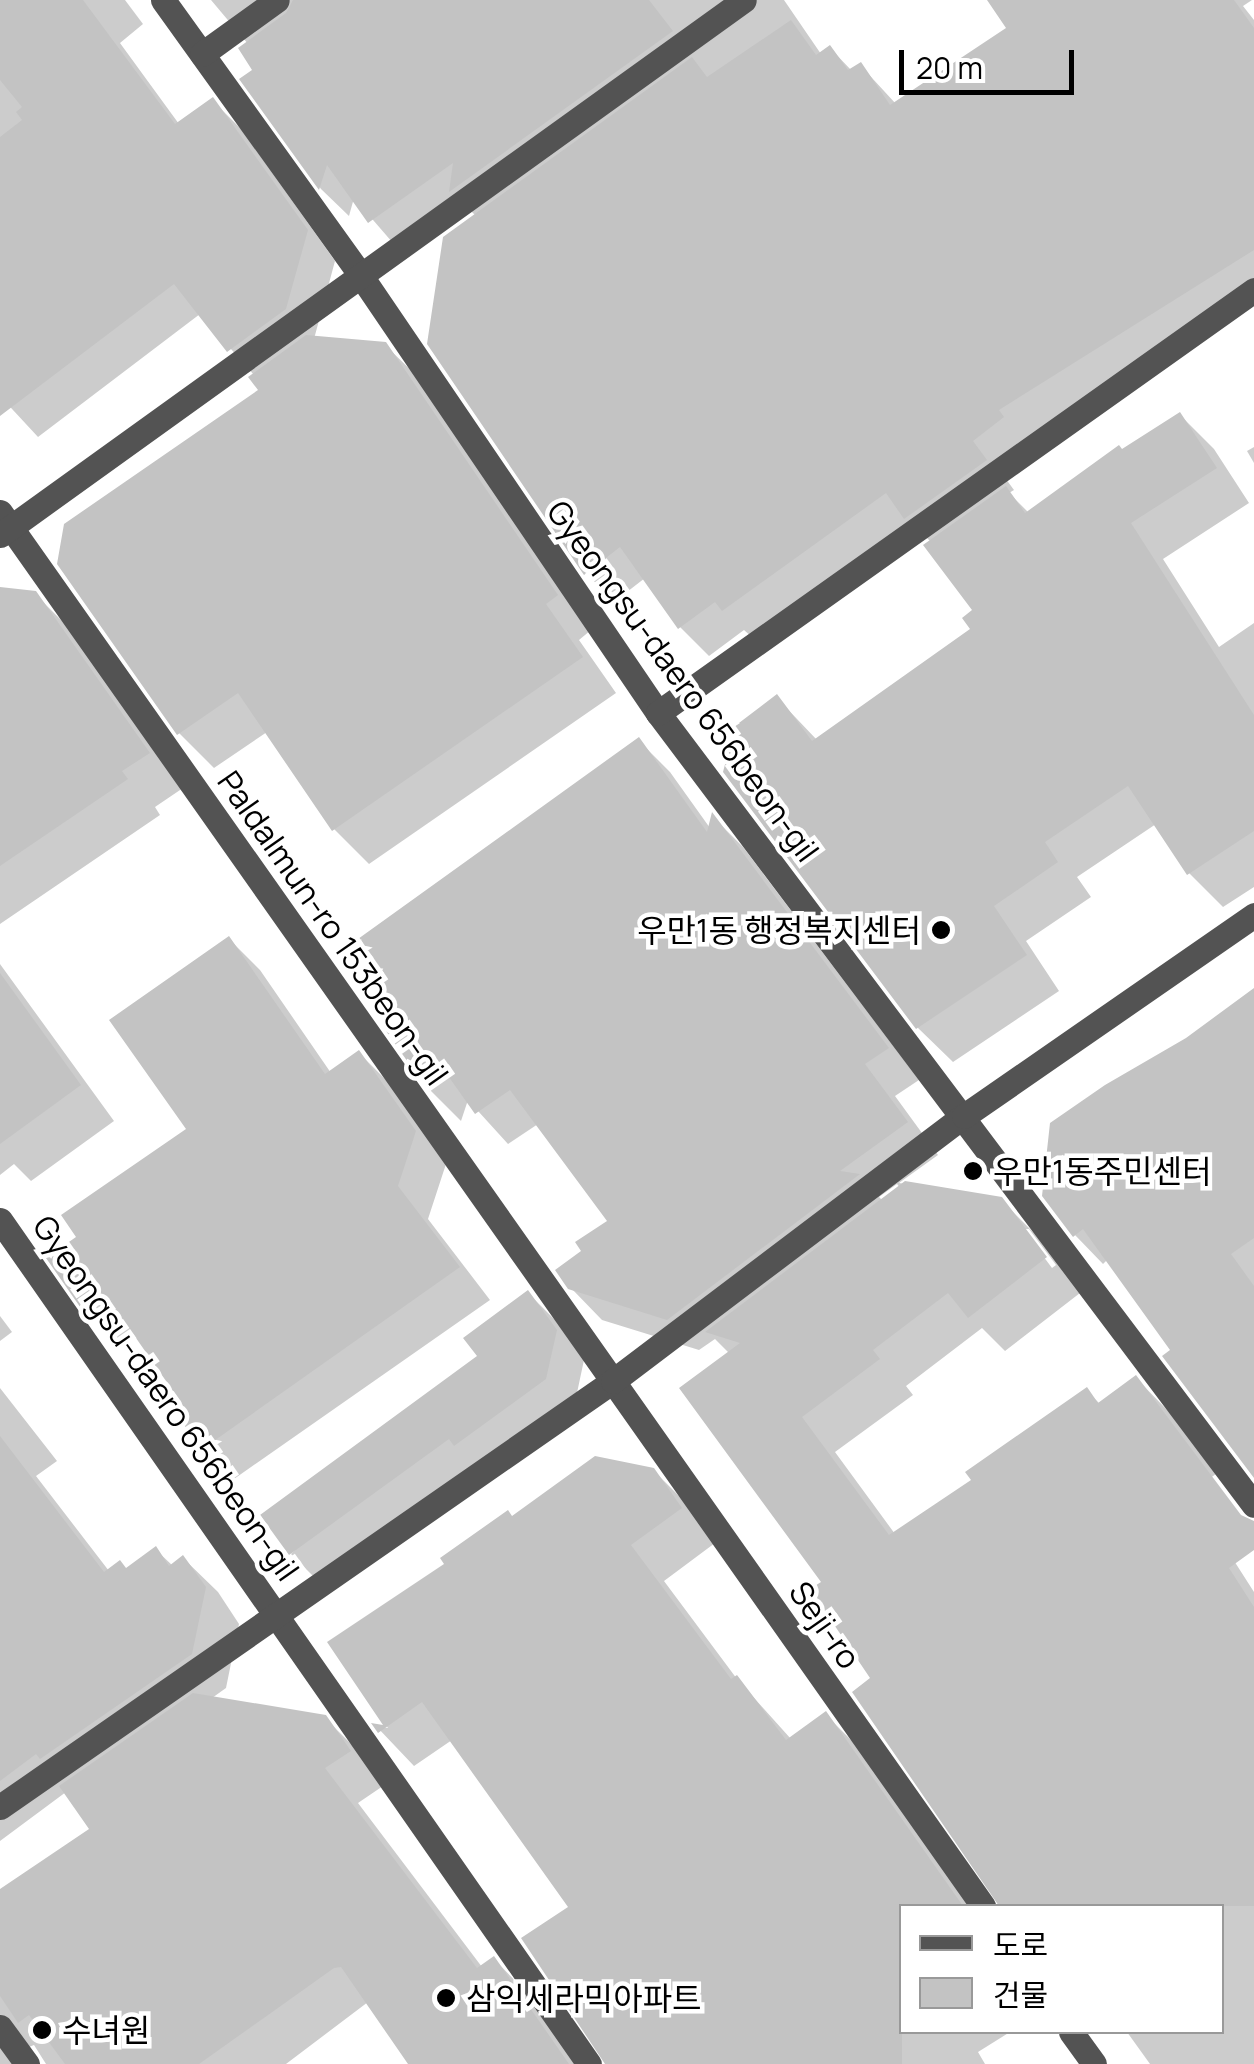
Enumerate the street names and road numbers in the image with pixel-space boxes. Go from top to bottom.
street label: Gyeongsu-daero 656beon-gil [539,493,827,869]
street label: Paldalmun-ro 153beon-gil [210,764,456,1092]
street label: Gyeongsu-daero 656beon-gil [25,1208,307,1588]
street label: Seji-ro [781,1574,869,1676]

